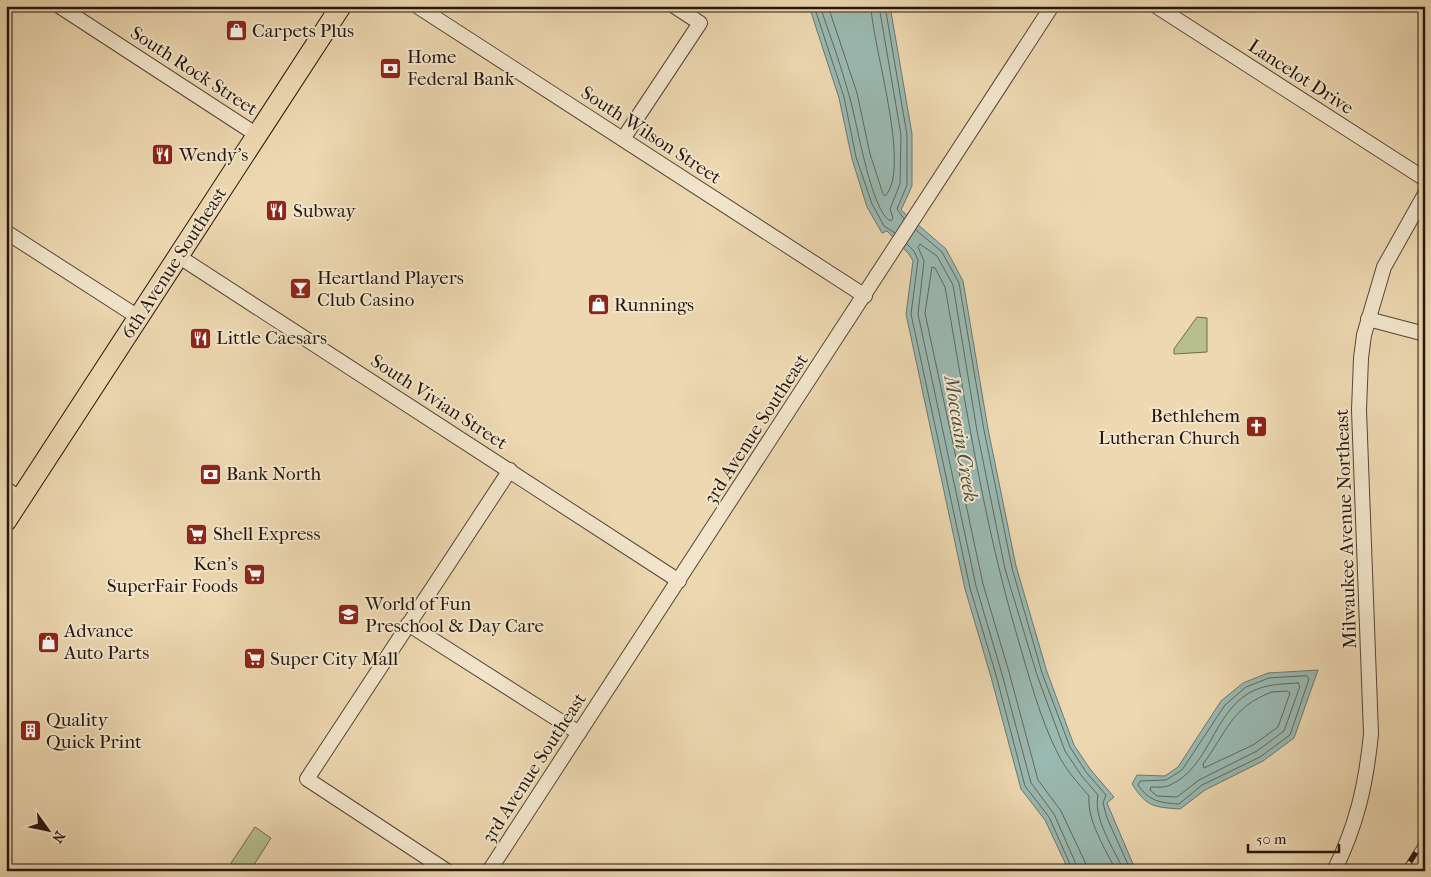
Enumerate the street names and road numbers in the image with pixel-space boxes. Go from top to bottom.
street label: South Rock Street [126,22,262,120]
street label: Lancelot Drive [1244,35,1358,119]
street label: South Wilson Street [577,81,725,189]
street label: 6th Avenue Southeast [117,183,231,343]
street label: South Vivian Street [367,350,512,454]
street label: 3rd Avenue Southeast [699,350,813,508]
street label: Milwaukee Avenue Northeast [1331,408,1361,649]
street label: 3rd Avenue Southeast [477,689,591,847]

